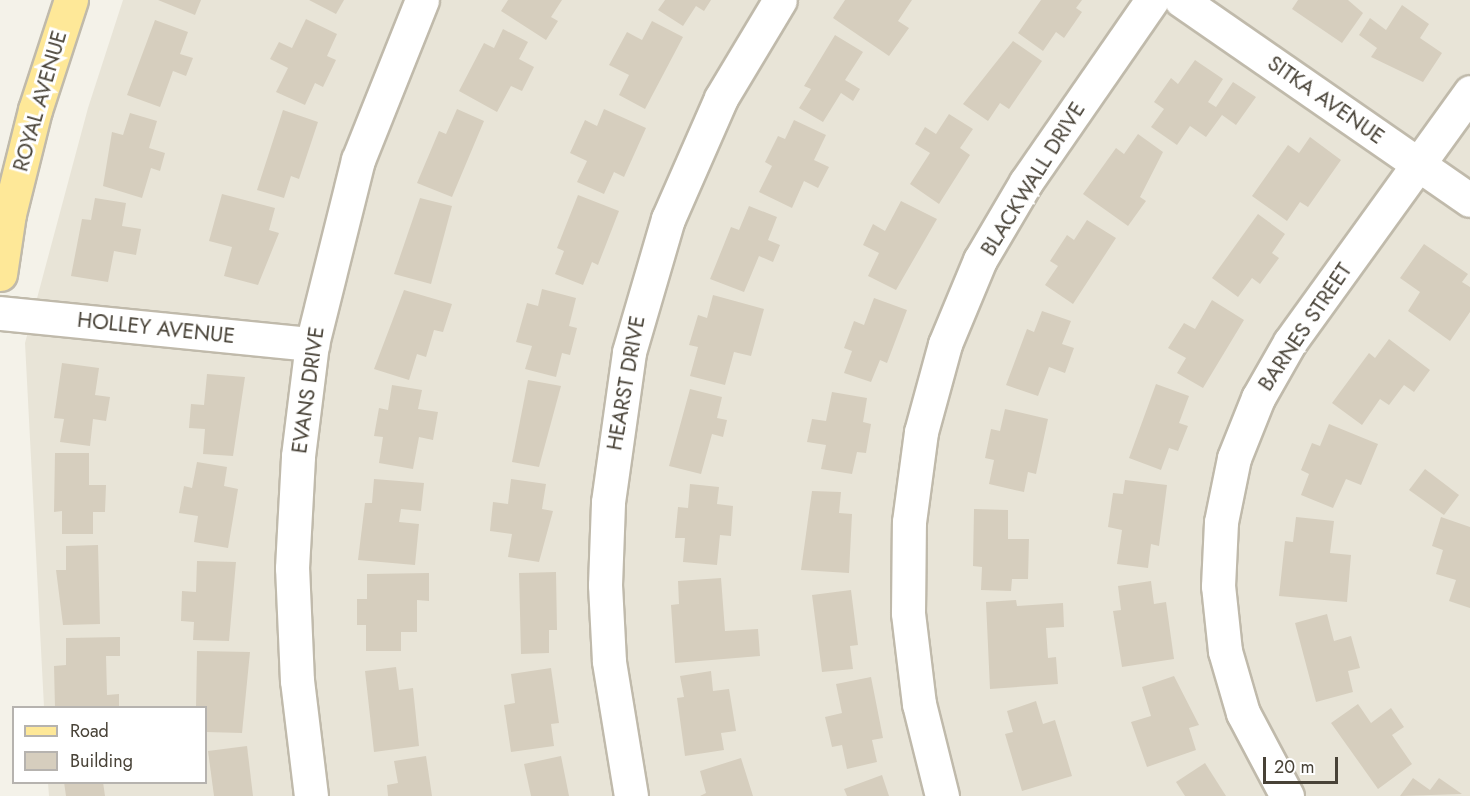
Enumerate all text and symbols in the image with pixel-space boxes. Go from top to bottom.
street label: ROYAL AVENUE [8,28,72,174]
street label: SITKA AVENUE [1263,51,1389,149]
street label: BLACKWALL DRIVE [976,98,1090,260]
street label: BARNES STREET [1253,258,1357,396]
street label: HOLLEY AVENUE [76,307,236,349]
street label: HEARST DRIVE [602,314,650,452]
street label: EVANS DRIVE [287,325,329,455]
legend [12,706,207,784]
text: Road [70,718,109,744]
scale bar [1266,745,1341,783]
text: Building [70,748,133,774]
text: 20 m [1274,754,1314,780]

